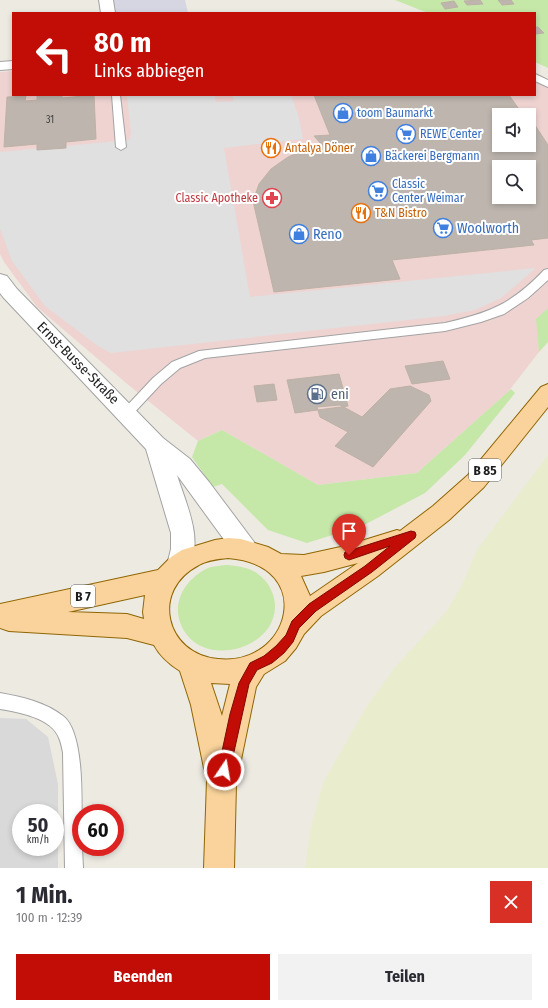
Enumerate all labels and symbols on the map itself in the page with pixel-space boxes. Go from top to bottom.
shop icon: toom Baumarkt [332,102,354,124]
place label: toom Baumarkt [357,106,433,120]
house number: 31 [46,114,54,126]
supermarket icon: REWE Center [395,123,417,145]
place label: REWE Center [420,127,482,141]
restaurant icon: Antalya Döner [260,137,282,159]
place label: Antalya Döner [285,141,355,155]
shop icon: Bäckerei Bergmann [360,145,382,167]
place label: Bäckerei Bergmann [385,149,480,163]
place label: Classic Center Weimar [392,177,465,205]
supermarket icon: Classic Center Weimar [367,180,389,202]
pharmacy icon: Classic Apotheke [261,187,283,209]
place label: Classic Apotheke [175,191,258,205]
restaurant icon: T&N Bistro [350,202,372,224]
place label: T&N Bistro [375,206,427,220]
supermarket icon: Woolworth [432,217,454,239]
place label: Woolworth [457,220,519,237]
shop icon: Reno [288,223,310,245]
place label: Reno [313,226,342,243]
street label: Ernst-Busse-Straße [33,318,123,408]
fuel station icon: eni [306,383,328,405]
place label: eni [331,386,349,403]
road number: B 85 [469,459,501,481]
pin [332,514,366,555]
road number: B 7 [71,585,95,607]
position arrow [203,749,245,791]
speed limit sign: 60 [72,804,124,856]

